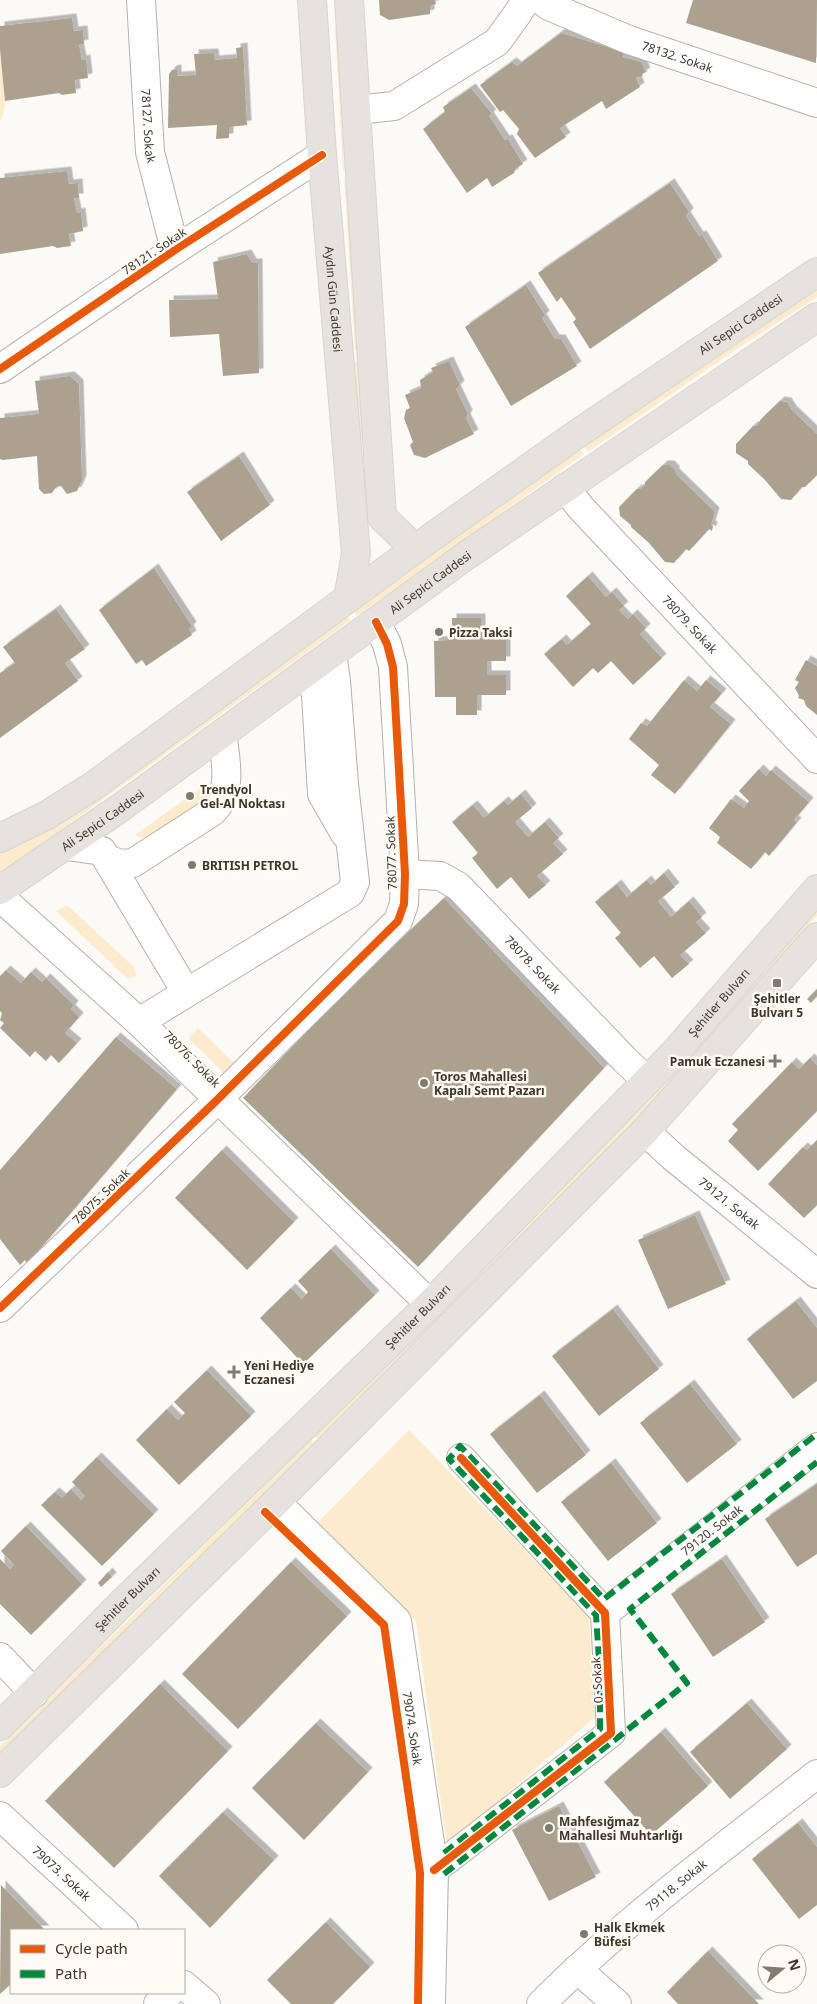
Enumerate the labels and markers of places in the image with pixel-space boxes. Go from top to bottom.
place label: Pizza Taksi [449,624,512,641]
marker: Pizza Taksi [433,626,445,638]
place label: Trendyol Gel-Al Noktası [200,781,285,812]
marker: Trendyol Gel-Al Noktası [184,790,196,802]
place label: BRITISH PETROL [202,857,298,874]
marker: BRITISH PETROL [186,859,198,871]
marker: Şehitler Bulvarı 5 [771,977,783,989]
place label: Şehitler Bulvarı 5 [751,990,803,1021]
place label: Pamuk Eczanesi [670,1053,765,1070]
marker: Pamuk Eczanesi [769,1055,781,1067]
place label: Toros Mahallesi Kapalı Semt Pazarı [434,1068,545,1099]
marker: Toros Mahallesi Kapalı Semt Pazarı [418,1077,430,1089]
place label: Yeni Hediye Eczanesi [244,1357,314,1388]
marker: Yeni Hediye Eczanesi [228,1366,240,1378]
place label: Mahfesığmaz Mahallesi Muhtarlığı [559,1813,683,1844]
marker: Mahfesığmaz Mahallesi Muhtarlığı [543,1822,555,1834]
place label: Halk Ekmek Büfesi [594,1919,666,1950]
marker: Halk Ekmek Büfesi [578,1928,590,1940]

